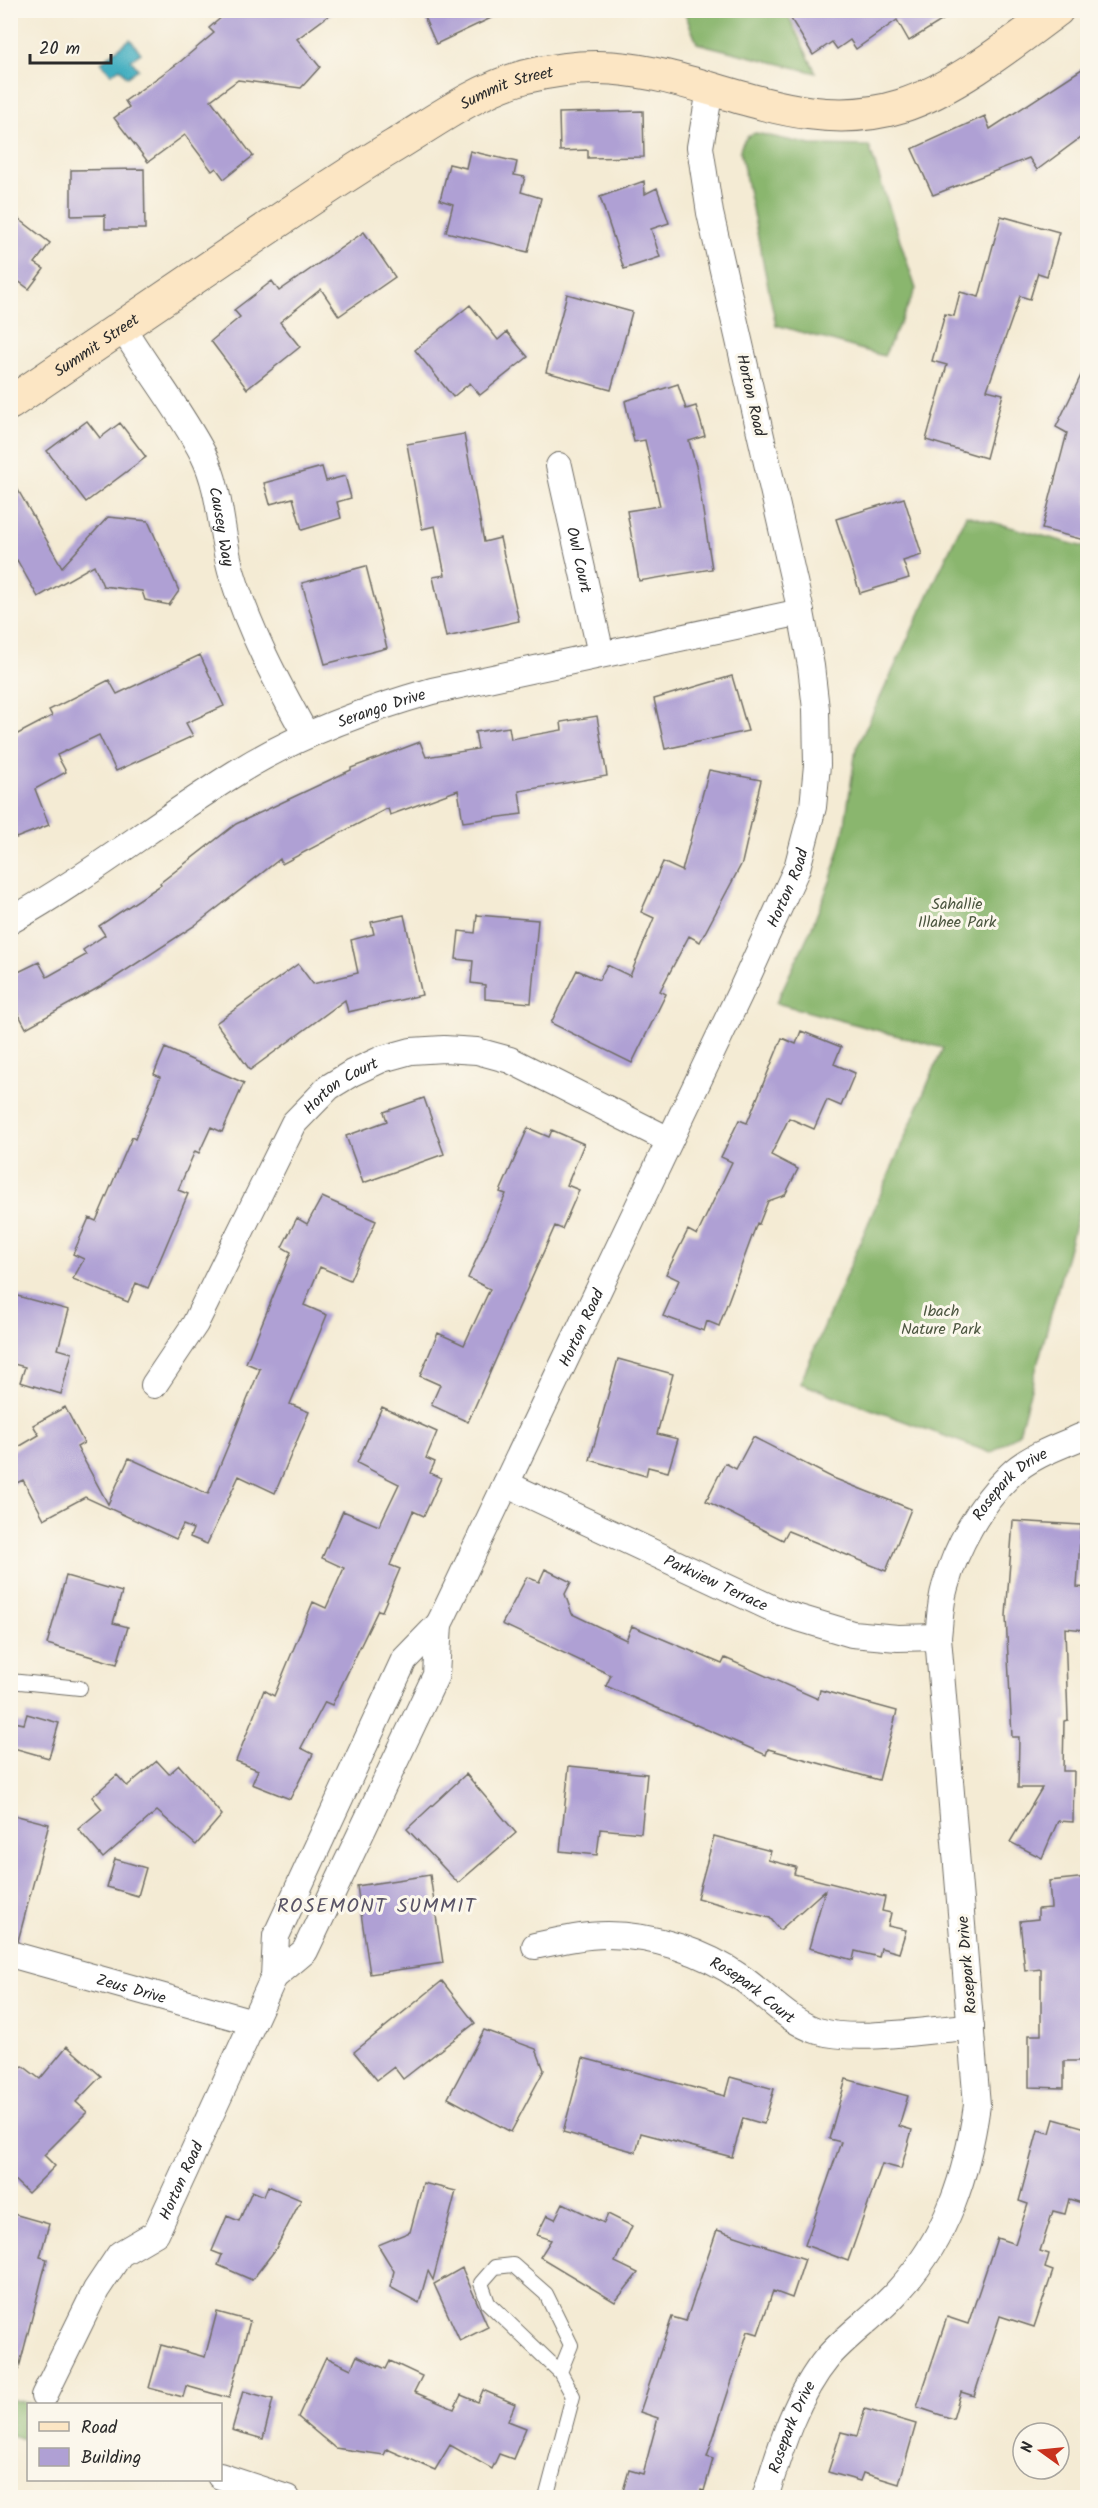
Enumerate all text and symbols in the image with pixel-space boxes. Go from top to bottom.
scale bar [30,27,111,65]
text: 20 m [39,35,80,64]
street label: Summit Street [455,60,556,117]
street label: Summit Street [49,307,145,384]
street label: Horton Road [729,352,772,440]
street label: Causey Way [201,485,241,570]
street label: Owl Court [559,525,598,596]
street label: Serango Drive [334,683,429,735]
street label: Horton Road [761,845,816,932]
park label: Sahallie Illahee Park [918,892,997,935]
street label: Horton Court [298,1051,383,1121]
street label: Horton Road [553,1284,612,1371]
park label: Ibach Nature Park [901,1299,982,1342]
street label: Rosepark Drive [966,1442,1052,1526]
street label: Parkview Terrace [659,1549,772,1619]
district label: ROSEMONT SUMMIT [277,1891,478,1923]
street label: Rosepark Drive [951,1915,984,2015]
street label: Rosepark Court [705,1951,800,2031]
street label: Zeus Drive [93,1968,169,2011]
street label: Horton Road [153,2137,211,2224]
street label: Rosepark Drive [762,2376,823,2477]
legend [27,2403,222,2481]
text: Road [81,2414,118,2443]
north arrow [1011,2421,1071,2481]
text: N [1015,2439,1041,2456]
text: Building [81,2444,141,2473]

